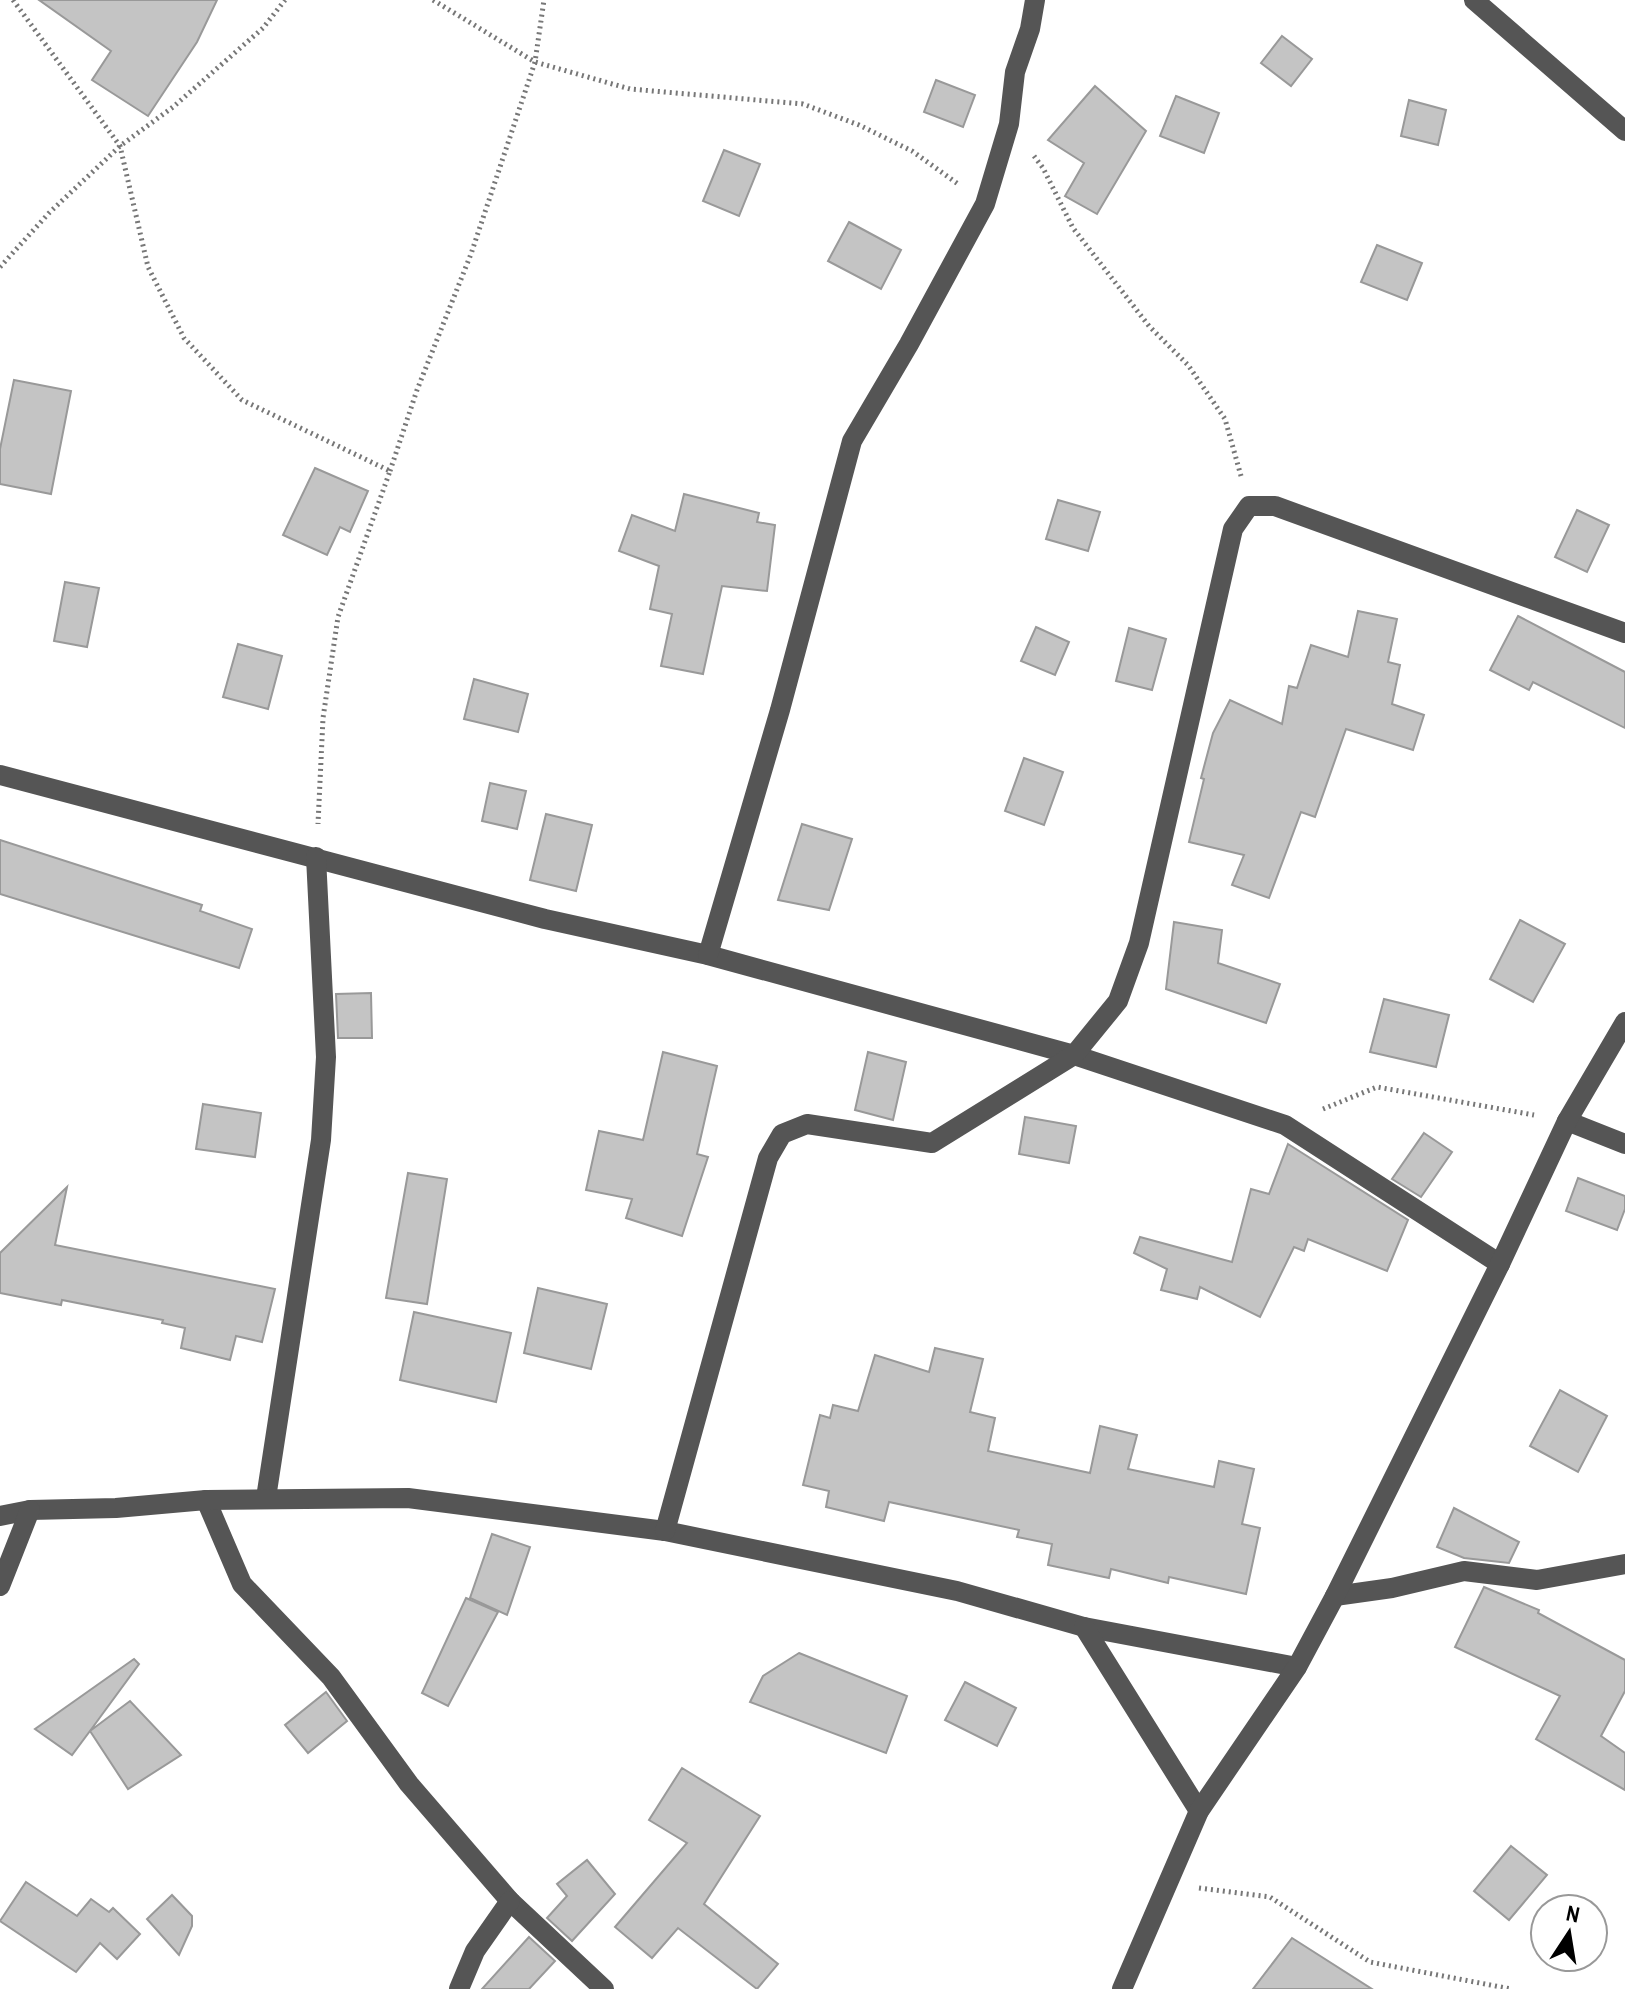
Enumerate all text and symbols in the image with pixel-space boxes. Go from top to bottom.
north arrow [1529,1893,1609,1973]
text: N [1564,1897,1583,1929]

